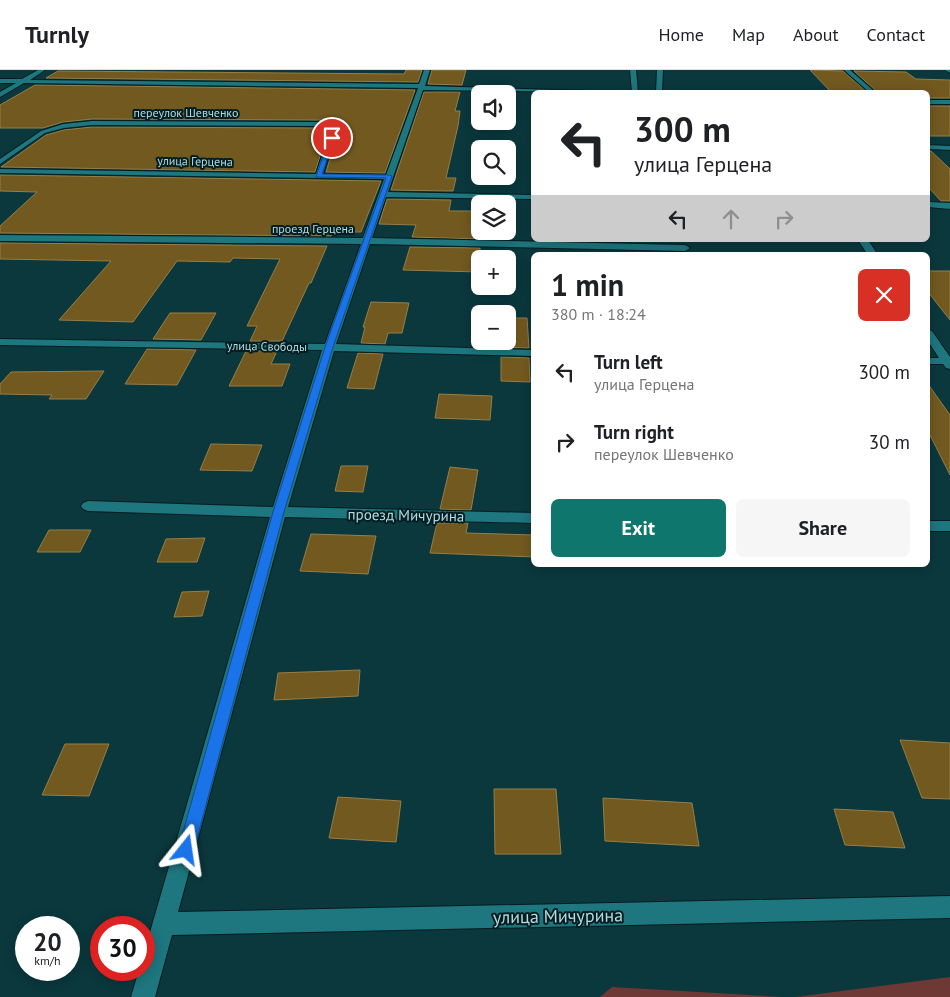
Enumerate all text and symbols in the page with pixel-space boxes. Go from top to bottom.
text: Turnly [25,19,89,50]
text: Home [658,23,704,46]
text: Map [732,23,765,46]
text: About [793,23,839,46]
text: Contact [867,23,925,46]
map controls [471,85,516,350]
button: sound [471,85,516,130]
street label: переулок Шевченко [134,105,238,120]
text: 300 m [634,106,731,152]
icon: left [551,110,616,175]
pin [311,117,353,159]
icon: arrive [318,124,346,152]
button: search [471,140,516,185]
text: улица Герцена [634,150,772,178]
street label: улица Герцена [157,153,233,169]
button: layers [471,195,516,240]
icon: left [664,205,692,233]
icon: ahead [717,205,745,233]
icon: right [770,205,798,233]
street label: проезд Герцена [272,221,354,236]
button: + [471,250,516,295]
text: 1 min [551,265,624,304]
button: close [858,269,910,321]
text: 380 m · 18:24 [551,304,646,324]
button: − [471,305,516,350]
street label: улица Свободы [227,338,307,354]
text: Turn left [594,350,663,374]
icon: left [551,358,579,386]
text: 300 m [858,360,910,384]
text: улица Герцена [594,374,695,394]
text: Turn right [594,420,674,444]
icon: right [551,428,579,456]
text: 30 m [869,430,910,454]
text: переулок Шевченко [594,444,734,464]
button: Exit [551,499,726,557]
button: Share [736,499,910,557]
street label: проезд Мичурина [347,504,465,526]
position arrow [159,823,211,875]
street label: улица Мичурина [493,903,623,929]
speed limit sign: 30 [90,916,155,981]
text: 20 [33,926,62,958]
text: km/h [34,953,61,968]

